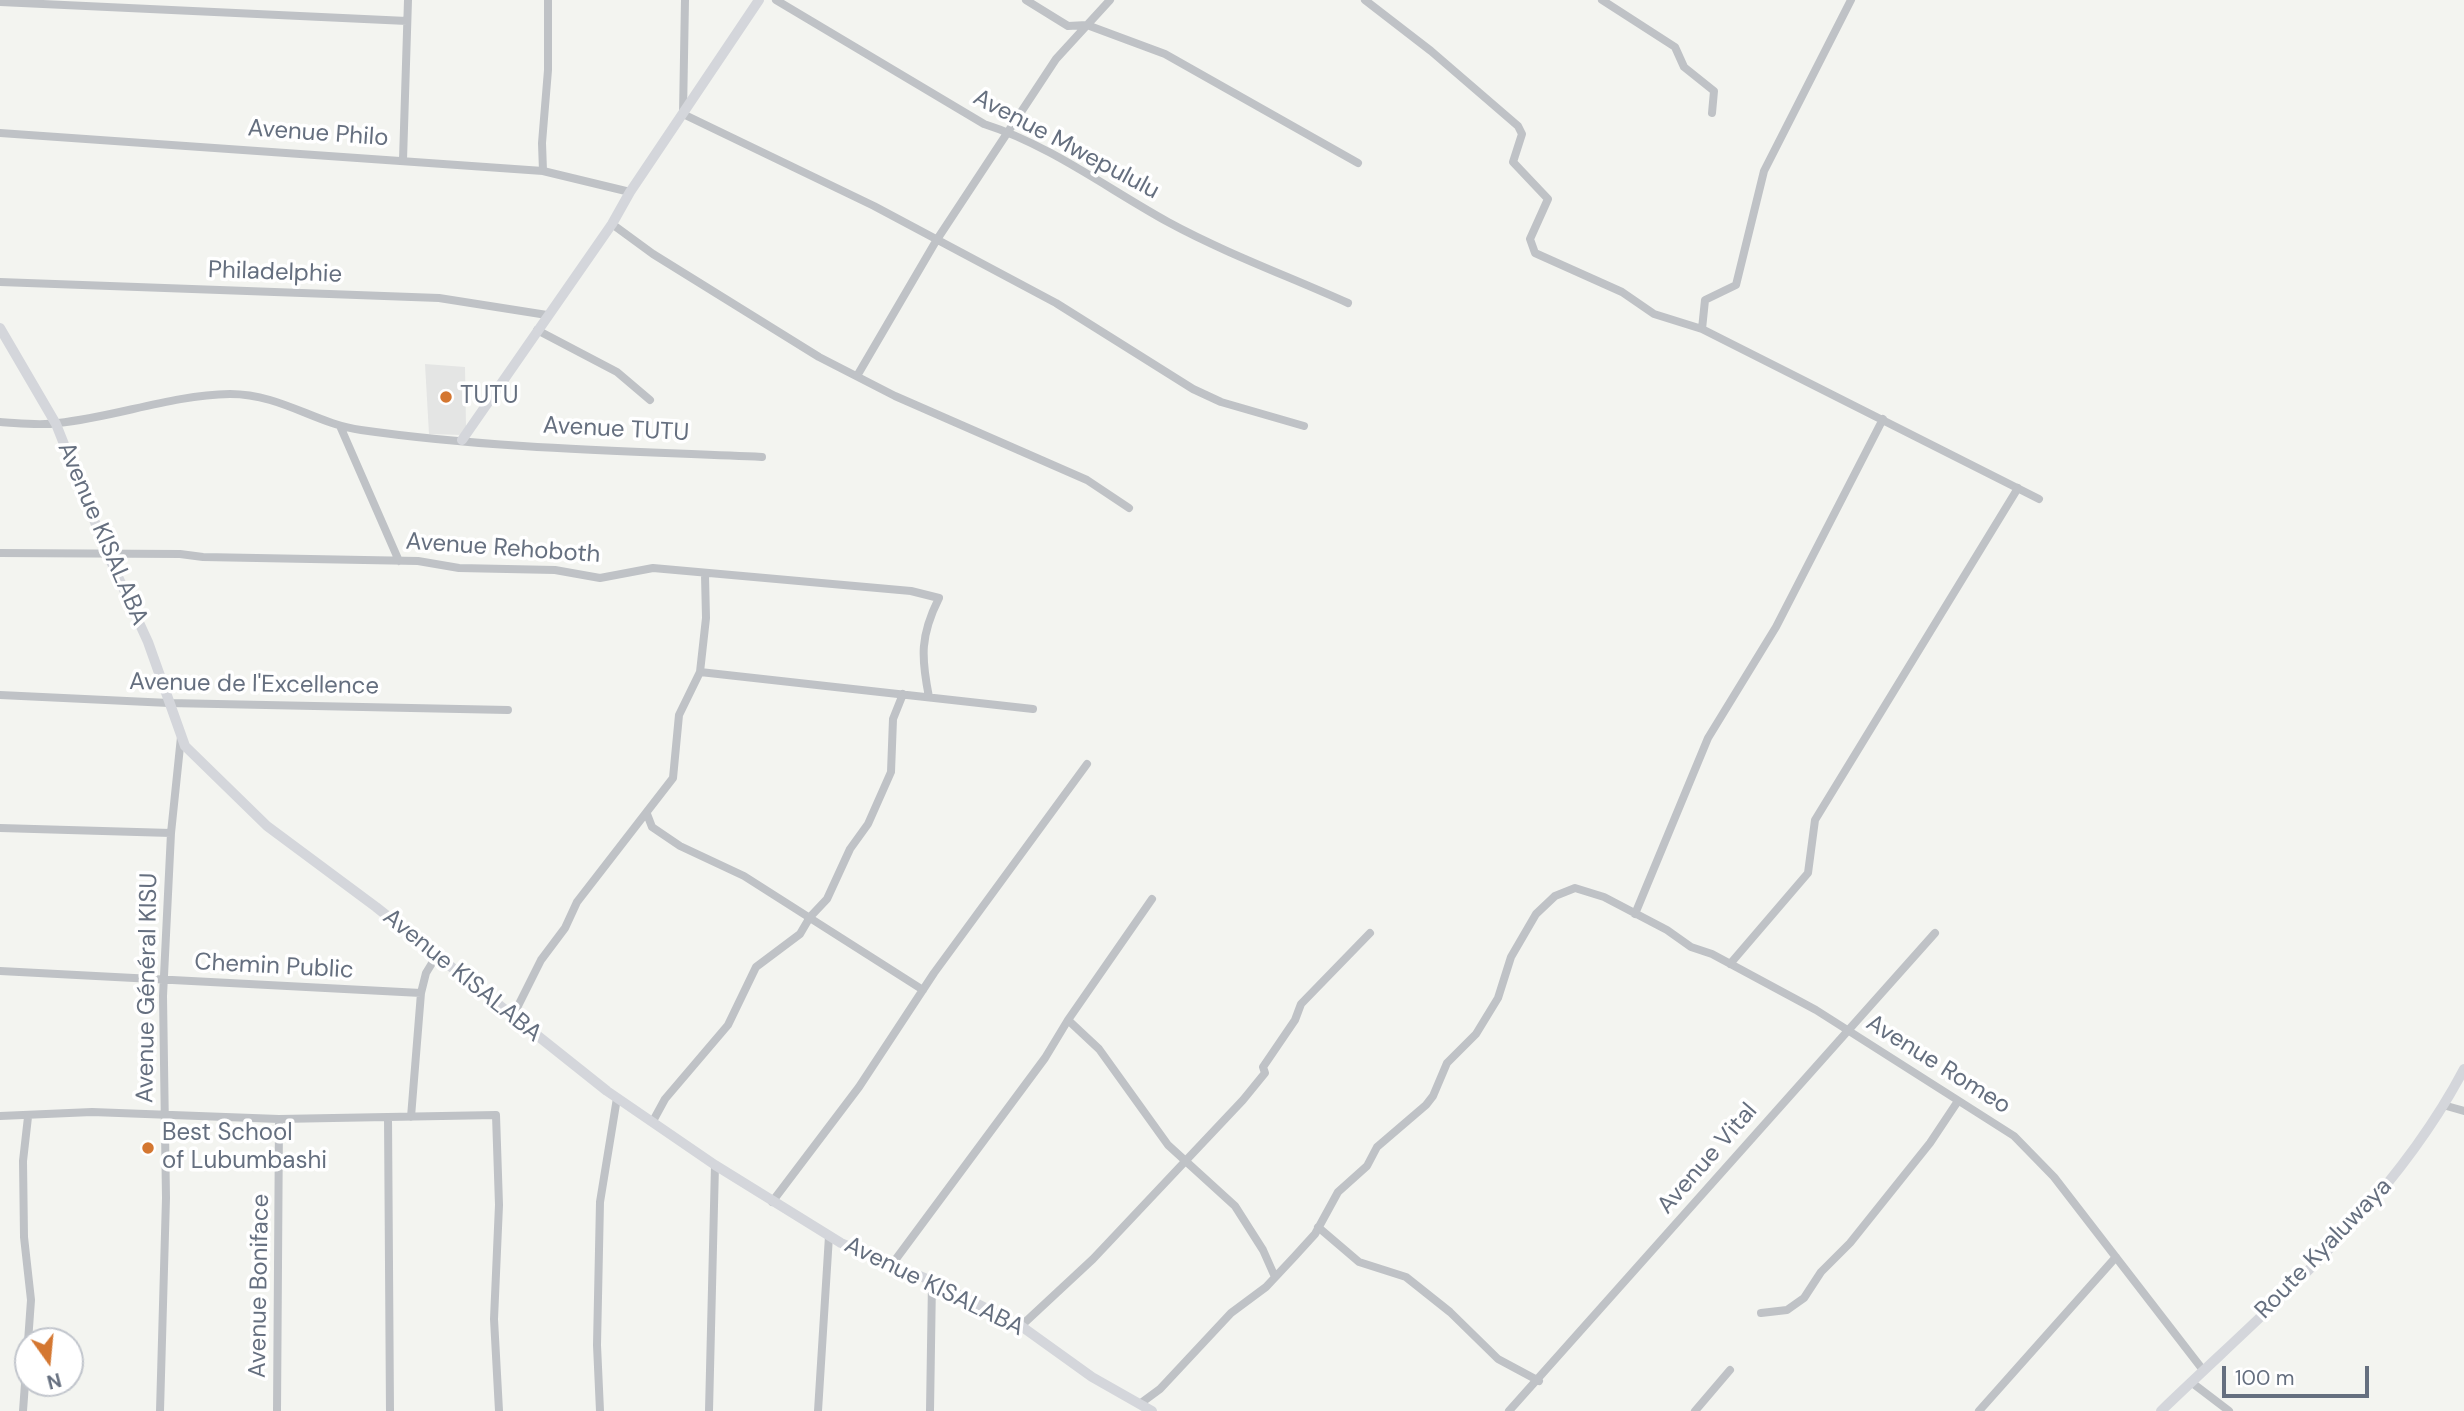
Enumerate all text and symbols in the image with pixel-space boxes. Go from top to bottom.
street label: Avenue Mwepululu [968,84,1164,206]
street label: Avenue Philo [247,115,389,153]
street label: Philadelphie [207,256,343,290]
place label: TUTU [460,383,518,411]
marker: TUTU [438,389,454,405]
street label: Avenue TUTU [542,412,690,448]
street label: Avenue KISALABA [50,438,154,630]
street label: Avenue Rehoboth [405,528,601,570]
street label: Avenue de l'Excellence [129,668,379,702]
street label: Avenue Général KISU [132,873,164,1103]
street label: Avenue KISALABA [377,903,547,1049]
street label: Chemin Public [194,948,354,986]
street label: Avenue Romeo [1860,1009,2016,1121]
street label: Avenue Vital [1652,1098,1764,1220]
place label: Best School of Lubumbashi [162,1120,327,1176]
marker: Best School of Lubumbashi [140,1140,156,1156]
street label: Route Kyaluwaya [2250,1173,2398,1325]
street label: Avenue Boniface [244,1194,276,1378]
street label: Avenue KISALABA [840,1231,1028,1343]
north arrow [14,1327,84,1397]
scale bar [2226,1352,2373,1396]
text: 100 m [2235,1364,2295,1392]
text: N [44,1367,64,1395]

